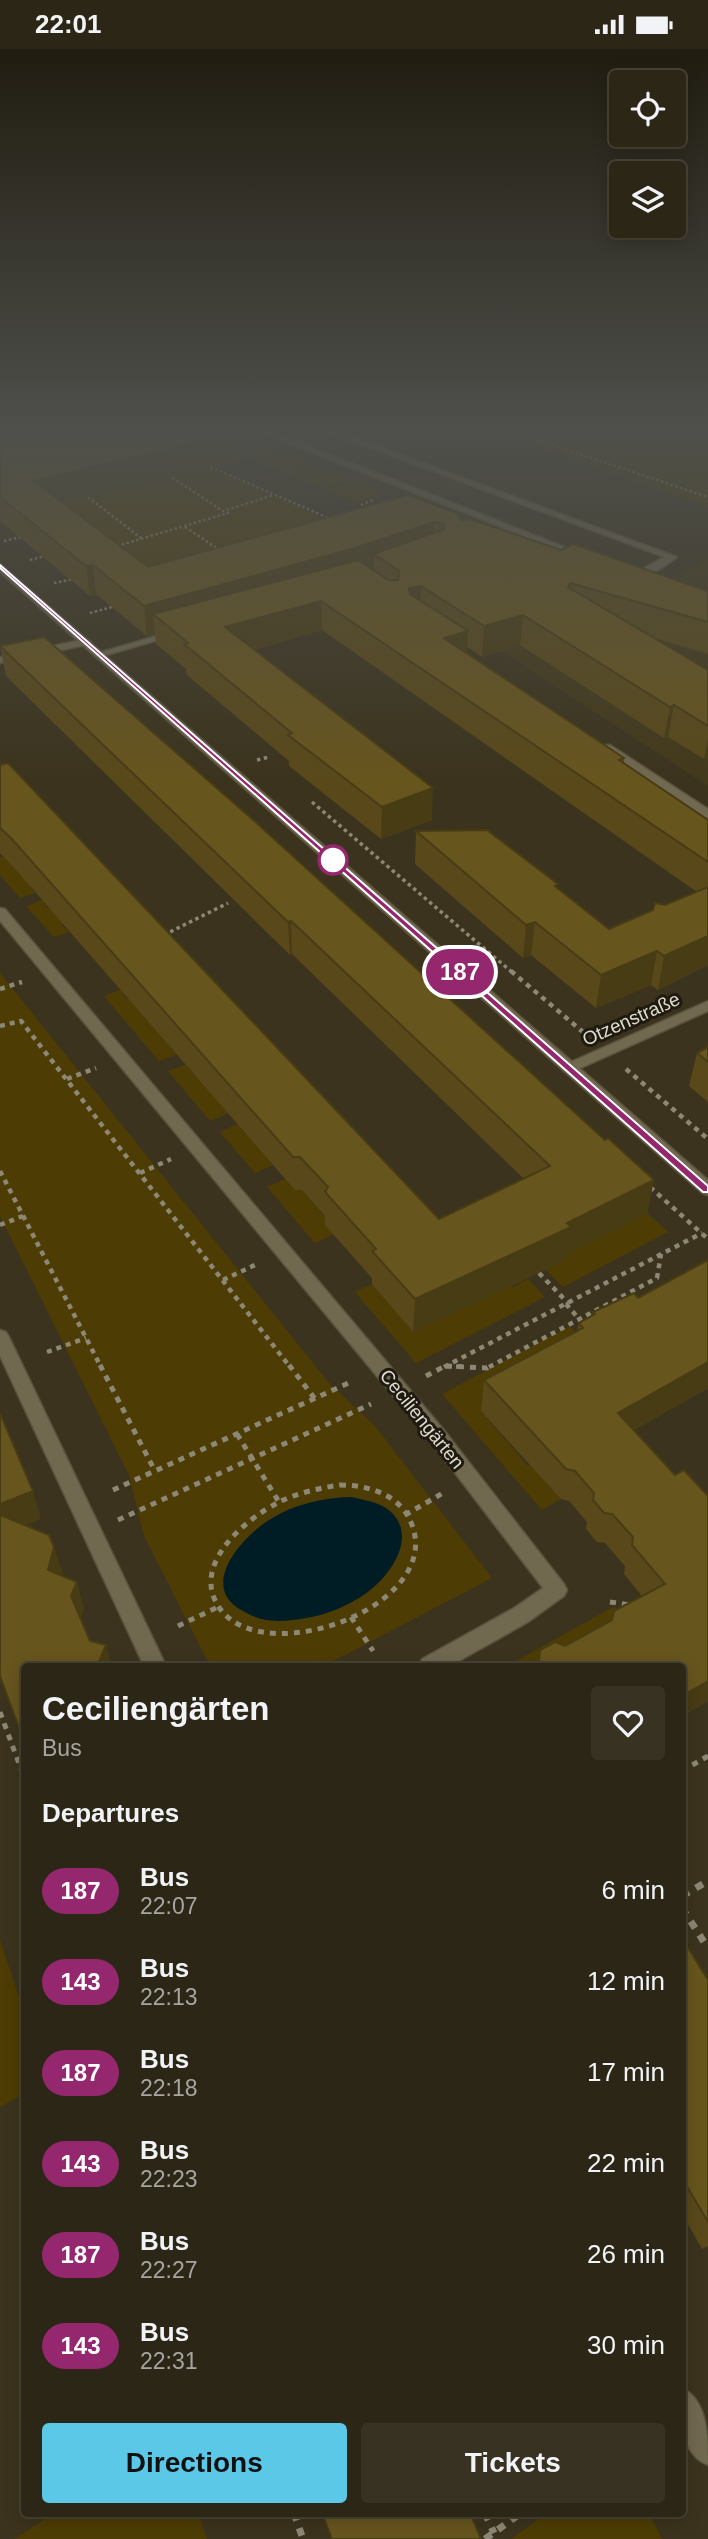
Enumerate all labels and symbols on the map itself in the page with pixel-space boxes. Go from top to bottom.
unlabelled marker [318,845,348,875]
line badge: 187 [420,949,500,995]
street label: Otzenstraße [579,988,683,1050]
street label: Ceciliengärten [376,1365,468,1473]

